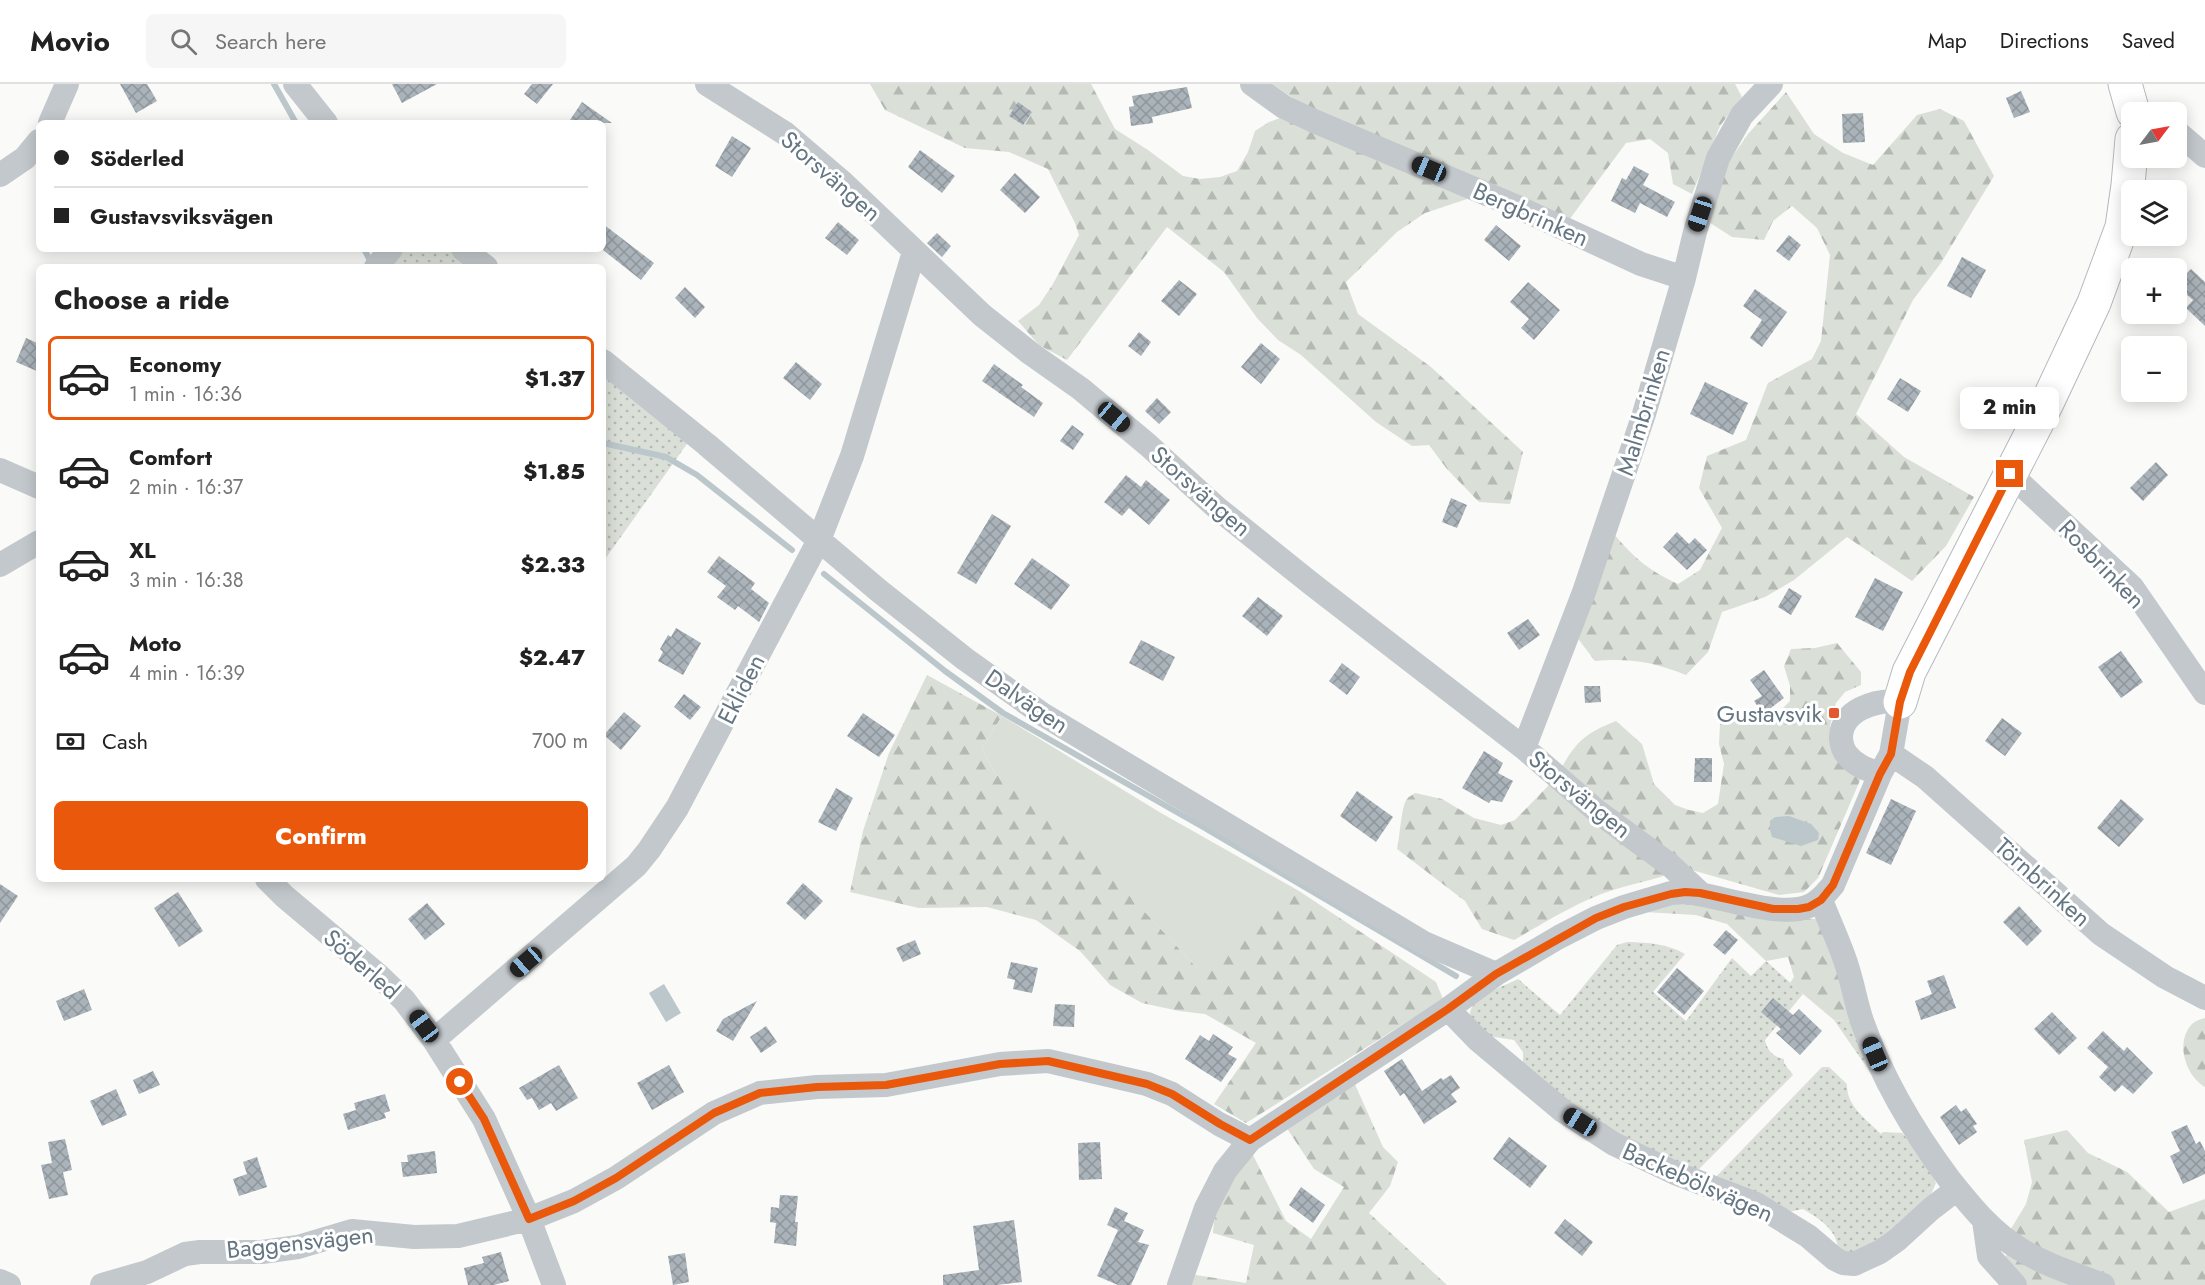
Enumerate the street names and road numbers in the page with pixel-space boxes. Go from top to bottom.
street label: Storsvängen [773,122,889,230]
street label: Bergbrinken [1468,173,1594,255]
street label: Malmbrinken [1607,344,1679,480]
street label: Storsvängen [1143,437,1259,545]
street label: Rosbrinken [2050,512,2154,616]
street label: Ekliden [709,648,773,730]
street label: Dalvägen [978,660,1076,742]
street label: Storsvängen [1521,742,1639,846]
street label: Törnbrinken [1987,829,2099,935]
street label: Söderled [316,921,408,1007]
street label: Backebölsvägen [1617,1133,1779,1231]
street label: Baggensvägen [225,1217,375,1267]

